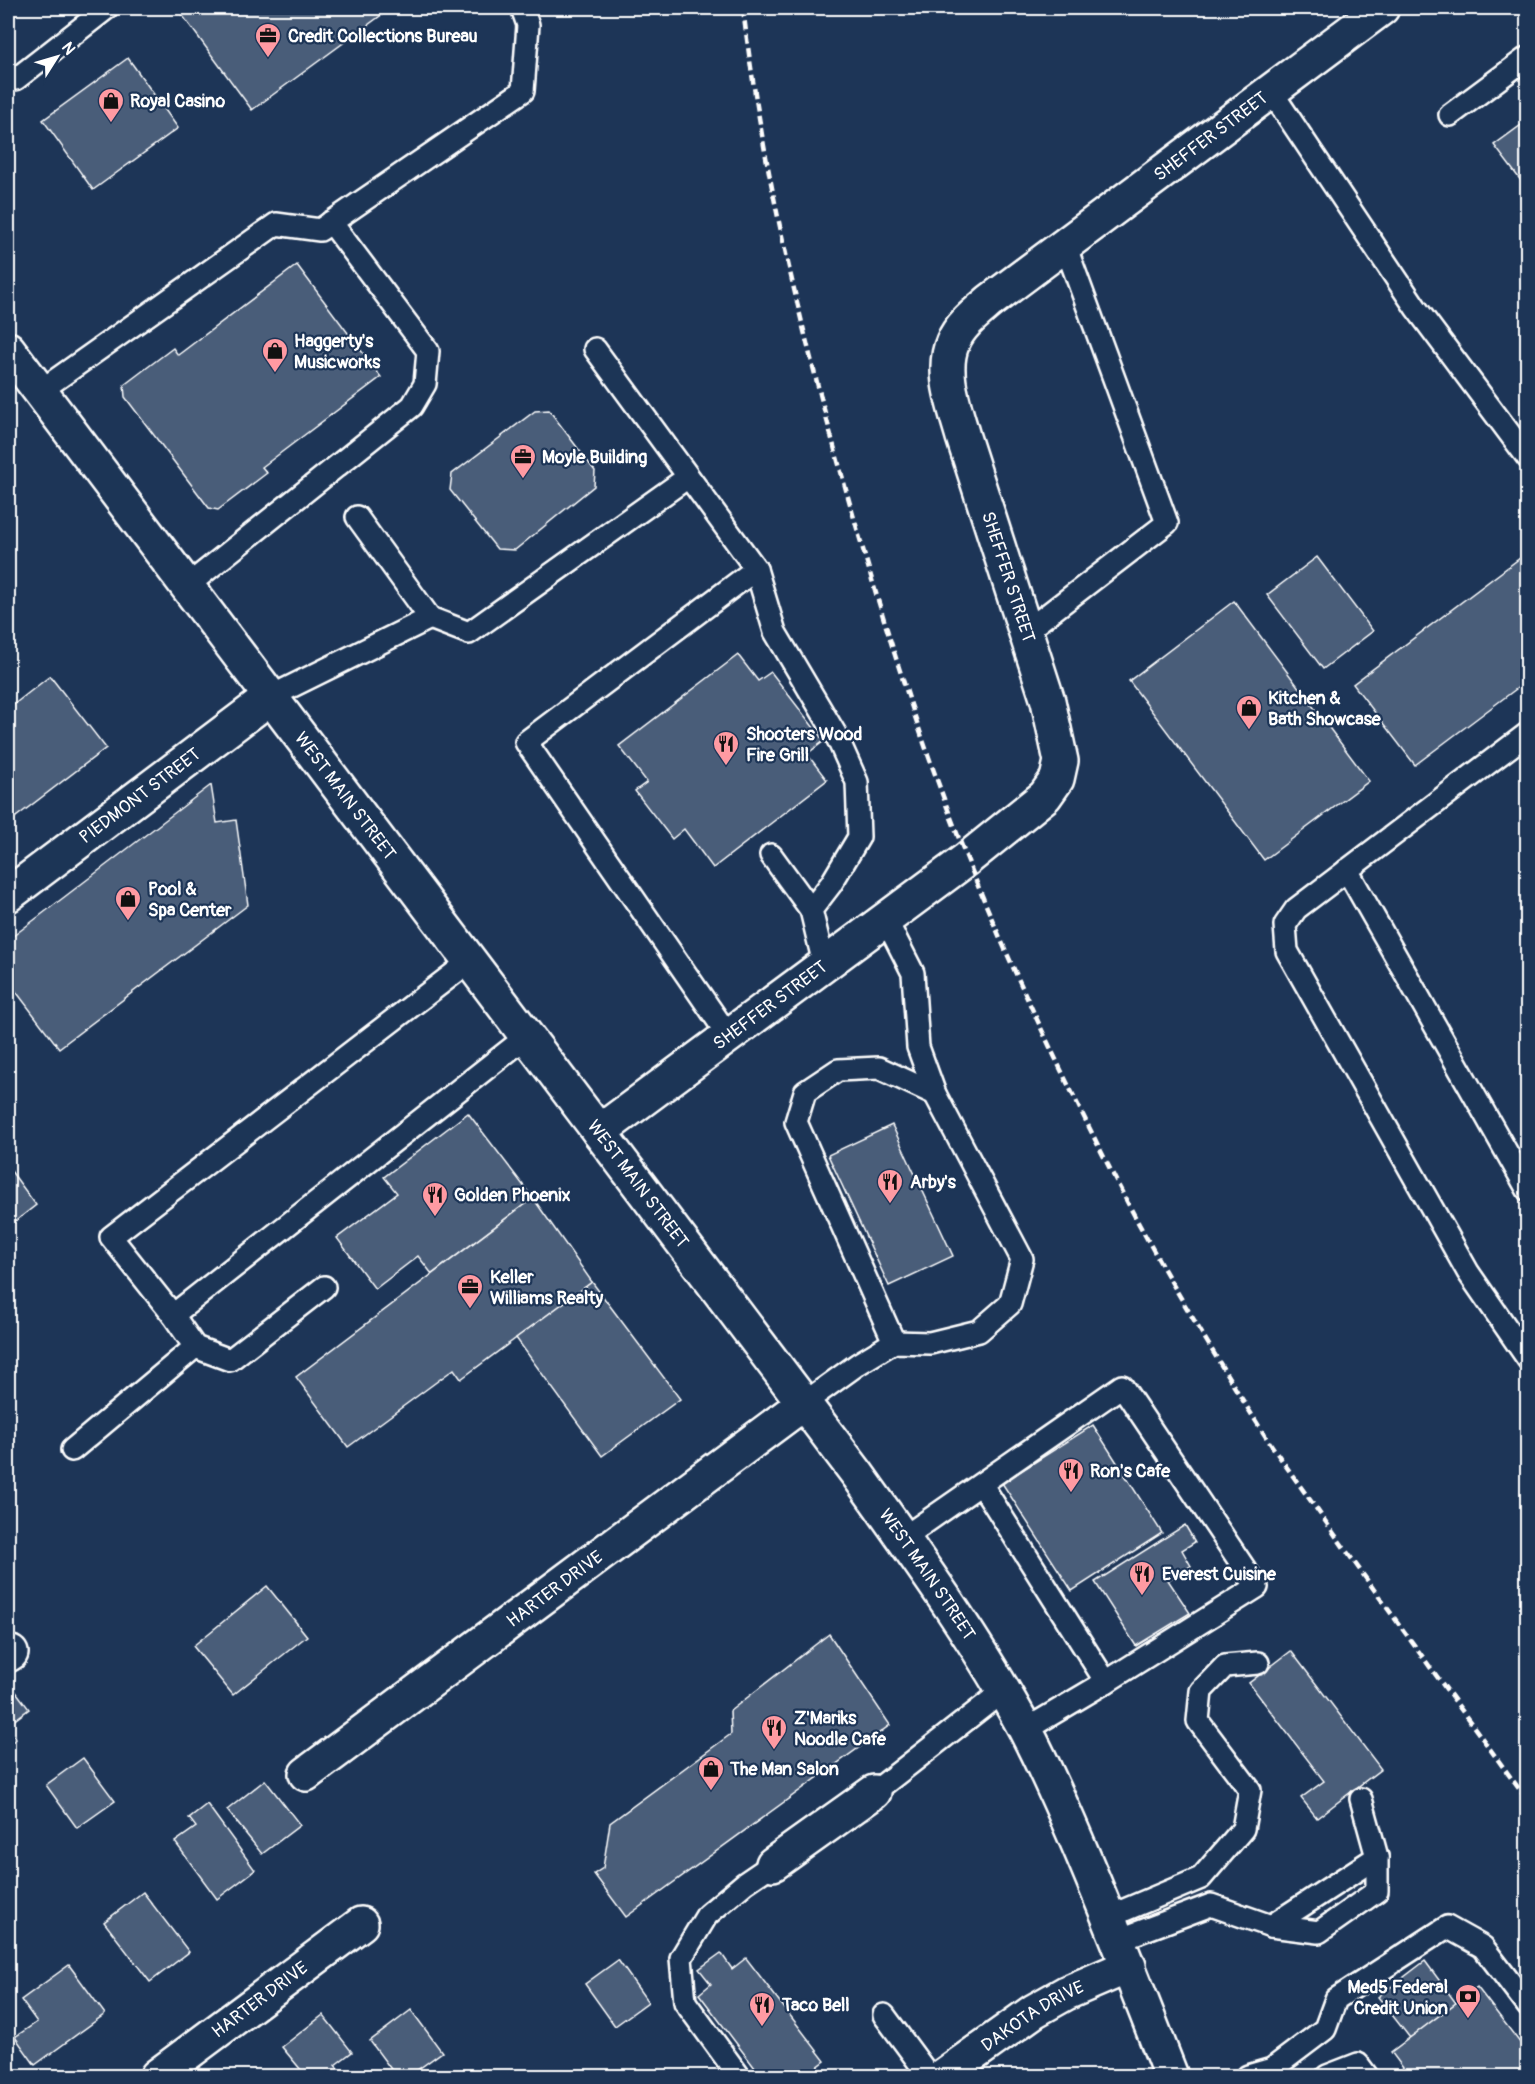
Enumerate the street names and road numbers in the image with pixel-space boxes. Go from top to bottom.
street label: SHEFFER STREET [1149,86,1272,186]
street label: SHEFFER STREET [976,509,1040,645]
street label: WEST MAIN STREET [290,727,401,865]
street label: PIEDMONT STREET [75,743,205,849]
street label: SHEFFER STREET [708,955,832,1055]
street label: WEST MAIN STREET [582,1115,694,1252]
street label: WEST MAIN STREET [874,1504,981,1644]
street label: HARTER DRIVE [502,1545,607,1632]
street label: HARTER DRIVE [207,1956,312,2043]
street label: DAKOTA DRIVE [976,1975,1087,2057]

